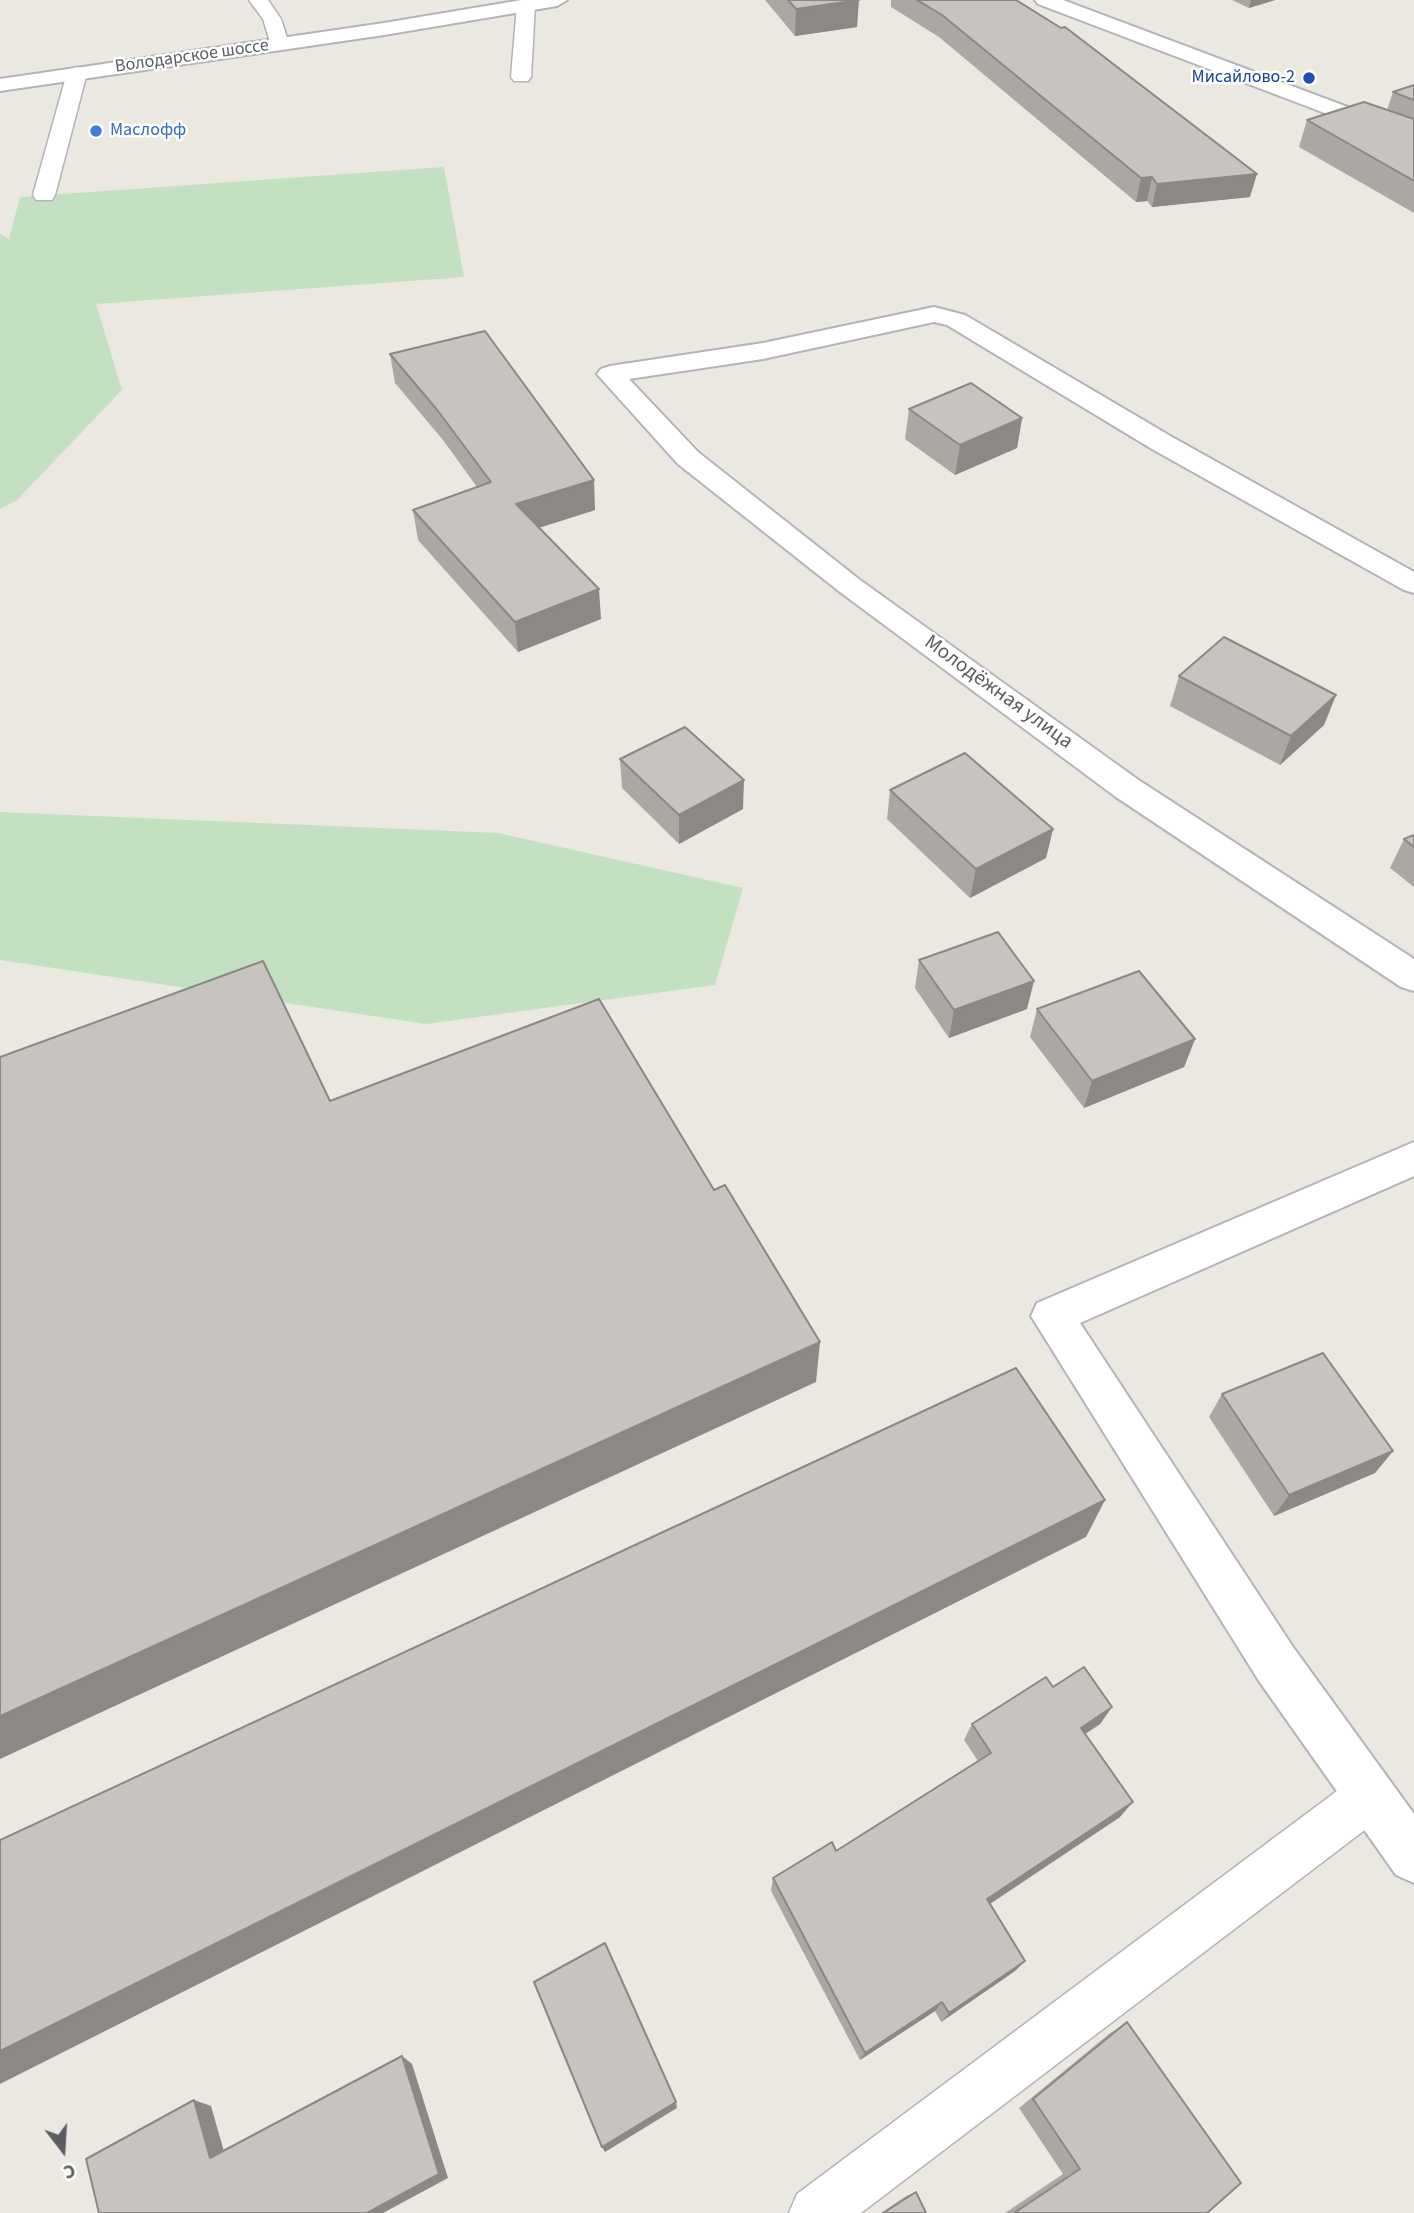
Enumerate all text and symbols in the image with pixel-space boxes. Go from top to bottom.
street label: Володарское шоссе [114,35,270,79]
place label: Мисайлово-2 [1192,67,1295,89]
marker: Мисайлово-2 [1301,70,1317,86]
place label: Маслофф [110,120,186,142]
marker: Маслофф [88,123,104,139]
street label: Молодёжная улица [919,631,1077,755]
north arrow [28,2115,98,2185]
text: С [60,2156,79,2185]

